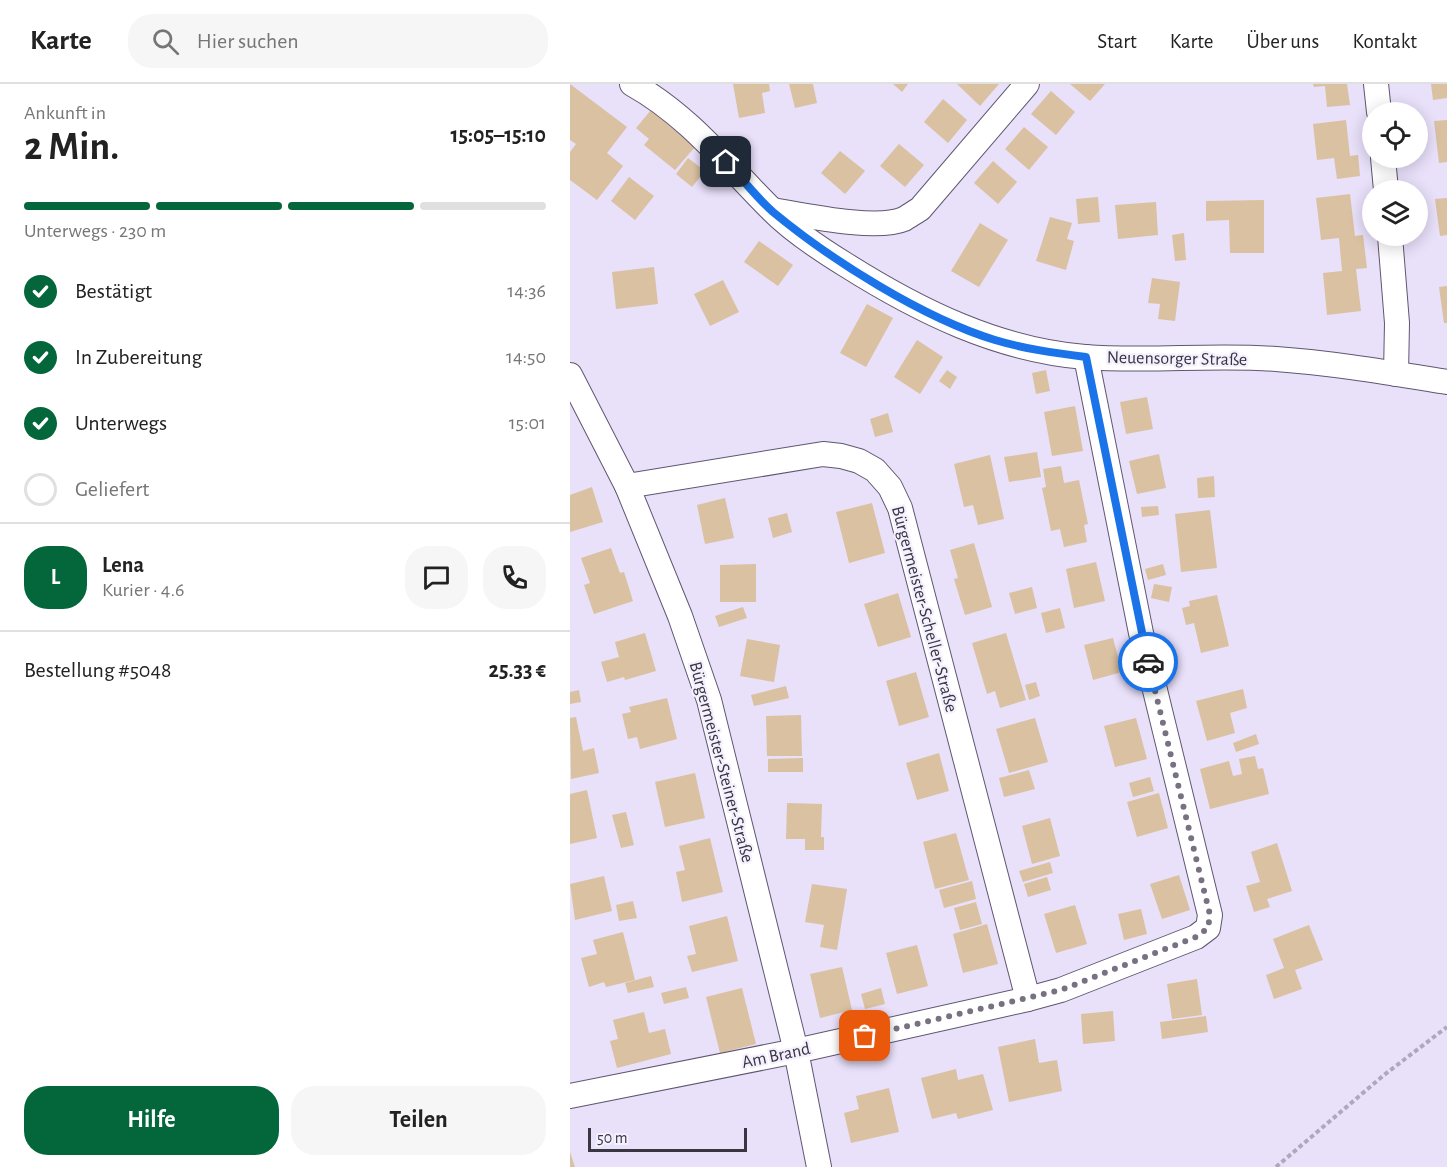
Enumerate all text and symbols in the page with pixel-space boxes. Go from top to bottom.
search box [128,14,548,68]
icon: search [149,25,182,58]
text: Karte [30,27,92,55]
text: Hier suchen [197,30,299,52]
text: Start [1097,31,1137,52]
text: Karte [1170,31,1213,52]
text: Über uns [1246,31,1319,52]
text: Kontakt [1352,31,1417,52]
map controls [1362,102,1428,246]
button: locate [1362,102,1428,168]
text: Ankunft in [24,103,106,123]
text: 15:05–15:10 [451,124,546,146]
text: 2 Min. [24,128,119,167]
pin [700,136,751,187]
icon: home [709,145,742,178]
button: layers [1362,180,1428,246]
text: Unterwegs · 230 m [24,221,166,241]
icon: check [24,275,57,308]
text: Bestätigt [75,280,152,302]
text: 14:36 [507,281,546,301]
icon: check [24,341,57,374]
text: In Zubereitung [75,346,202,368]
text: 14:50 [506,347,546,367]
street label: Neuensorger Straße [1107,349,1247,369]
icon: check [24,407,57,440]
text: Unterwegs [75,412,167,434]
text: 15:01 [509,413,546,433]
text: Geliefert [75,478,149,500]
street label: Bürgermeister-Scheller-Straße [888,504,960,714]
button: chat [405,546,468,609]
button: phone [483,546,546,609]
text: Lena [102,554,144,576]
text: L [51,566,60,588]
text: Kurier · 4.6 [102,580,184,600]
courier [1118,632,1178,692]
icon: car [1132,646,1165,679]
text: Bestellung #5048 [24,659,171,681]
text: 25.33 € [489,659,546,681]
street label: Bürgermeister-Steiner-Straße [686,660,757,865]
pin [839,1010,890,1061]
icon: bag [848,1019,881,1052]
street label: Am Brand [740,1040,812,1072]
button: Hilfe [24,1086,279,1155]
button: Teilen [291,1086,546,1155]
scale bar [588,1125,747,1152]
text: 50 m [597,1130,628,1146]

